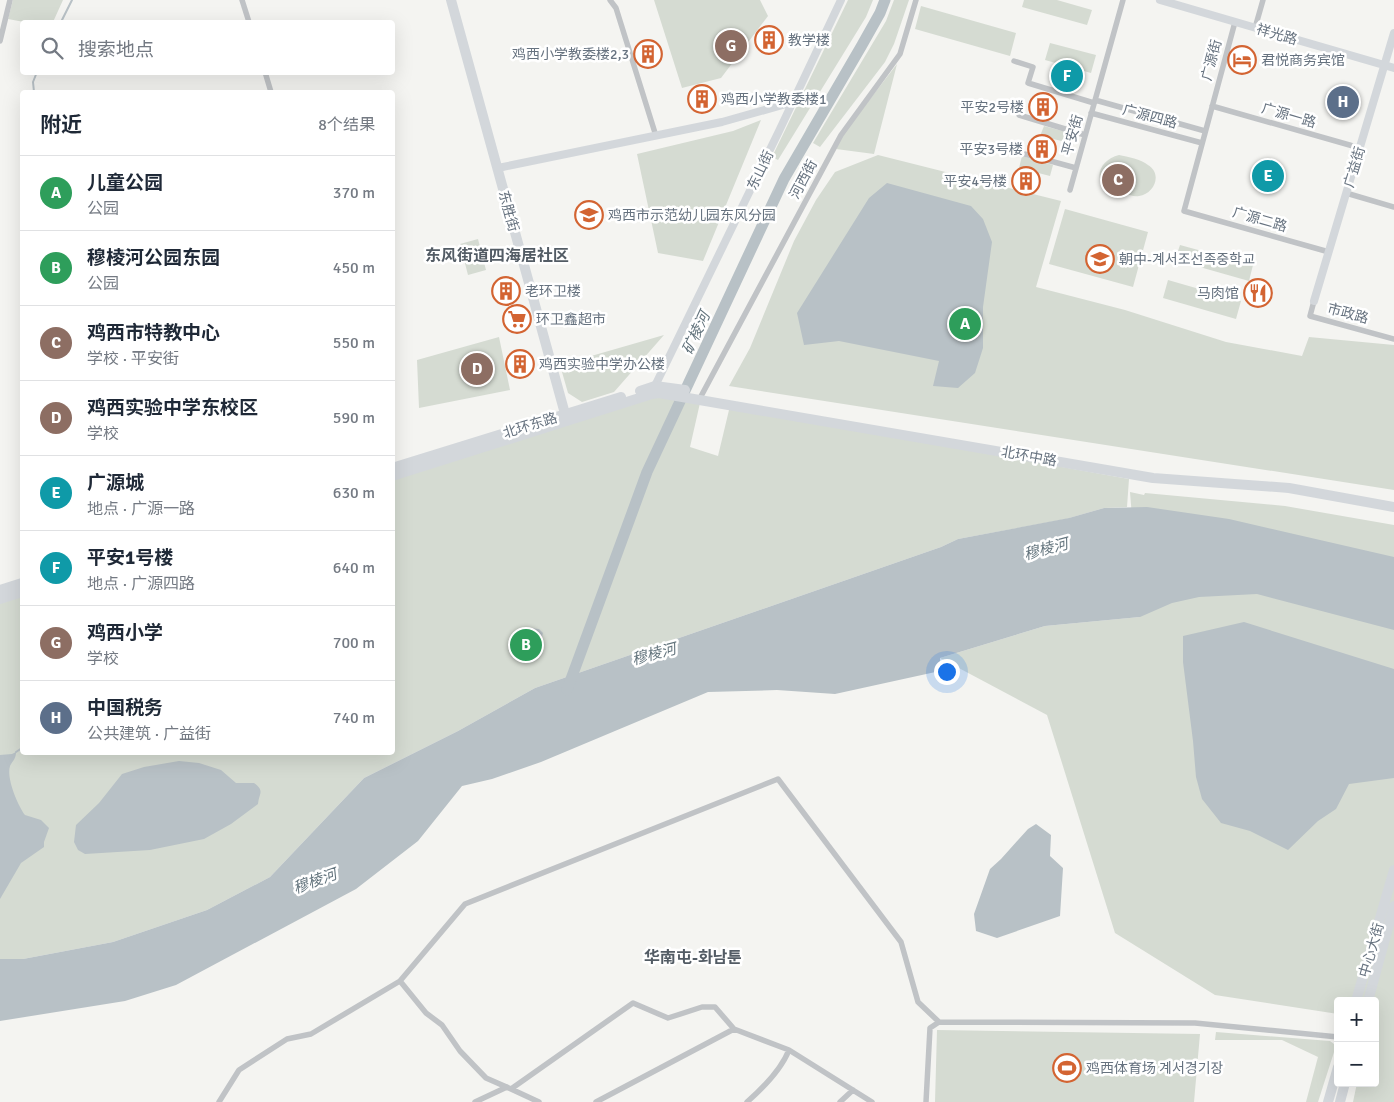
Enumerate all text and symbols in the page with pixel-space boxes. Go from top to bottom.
search box [20,20,395,75]
street label: 祥光路 [1254,21,1299,48]
building icon: 教学楼 [754,25,784,55]
pin: G [715,27,747,65]
place label: 教学楼 [788,32,830,49]
icon: search [38,34,66,62]
text: 搜索地点 [78,38,154,62]
street label: 广源街 [1198,38,1225,83]
building icon: 鸡西小学教委楼2,3 [633,39,663,69]
hotel icon: 君悦商务宾馆 [1227,45,1257,75]
place label: 鸡西小学教委楼2,3 [512,46,629,63]
place label: 君悦商务宾馆 [1261,52,1345,69]
pin: F [1051,57,1083,95]
pin: H [1327,83,1359,121]
building icon: 鸡西小学教委楼1 [687,84,717,114]
place label: 鸡西小学教委楼1 [721,91,827,108]
building icon: 平安2号楼 [1028,92,1058,122]
place label: 平安2号楼 [960,99,1024,116]
street label: 广源一路 [1260,100,1318,131]
street label: 广源四路 [1121,101,1179,132]
text: 附近 [40,112,82,138]
street label: 平安街 [1059,113,1086,158]
text: 8个结果 [318,115,375,135]
building icon: 平安3号楼 [1027,134,1057,164]
place label: 平安3号楼 [959,141,1023,158]
street label: 广益街 [1340,145,1369,190]
street label: 东山街 [744,148,777,193]
street label: 河西街 [786,157,821,202]
pin: E [1252,157,1284,195]
pin: C [1102,161,1134,199]
building icon: 平安4号楼 [1011,166,1041,196]
text: 儿童公园 [87,171,163,195]
place label: 平安4号楼 [943,173,1007,190]
text: A [51,183,61,203]
text: 370 m [333,183,375,203]
street label: 东胜街 [495,189,522,234]
text: 公园 [87,199,119,219]
school or university icon: 鸡西市示范幼儿园东风分园 [574,200,604,230]
street label: 广源二路 [1231,204,1289,235]
place label: 鸡西市示范幼儿园东风分园 [608,207,776,224]
school or university icon: 朝中-계서조선족중학교 [1085,244,1115,274]
text: 穆棱河公园东园 [87,246,220,270]
district label: 东风街道四海居社区 [425,246,569,266]
place label: 朝中-계서조선족중학교 [1119,251,1255,268]
text: B [51,258,61,278]
text: 450 m [333,258,375,278]
text: 公园 [87,274,119,294]
building icon: 老环卫楼 [491,276,521,306]
restaurant icon: 马肉馆 [1243,278,1273,308]
place label: 老环卫楼 [525,283,581,300]
place label: 马肉馆 [1197,285,1239,302]
street label: 市政路 [1325,300,1370,327]
supermarket icon: 环卫鑫超市 [502,304,532,334]
pin: A [949,305,981,343]
water label: 矿棱河 [678,306,715,357]
place label: 环卫鑫超市 [536,311,606,328]
text: 鸡西市特教中心 [87,321,220,345]
text: C [51,333,61,353]
text: 550 m [333,333,375,353]
text: 学校 · 平安街 [87,349,179,369]
building icon: 鸡西实验中学办公楼 [505,349,535,379]
pin: D [461,350,493,388]
place label: 鸡西实验中学办公楼 [539,356,665,373]
text: 鸡西实验中学东校区 [87,396,258,420]
text: D [51,408,61,428]
text: 590 m [333,408,375,428]
street label: 北环东路 [501,409,559,442]
text: 学校 [87,424,119,444]
street label: 北环中路 [1000,443,1058,470]
text: 广源城 [87,471,144,495]
text: E [51,483,61,503]
text: 630 m [333,483,375,503]
text: 地点 · 广源一路 [87,499,195,519]
water label: 穆棱河 [1022,534,1073,564]
text: 平安1号楼 [87,546,173,570]
text: F [52,558,60,578]
text: 640 m [333,558,375,578]
text: 地点 · 广源四路 [87,574,195,594]
text: 鸡西小学 [87,621,163,645]
pin: B [510,626,542,664]
text: G [51,633,61,653]
text: 700 m [333,633,375,653]
water label: 穆棱河 [630,639,681,669]
text: 学校 [87,649,119,669]
your location [934,659,960,685]
text: 中国税务 [87,696,163,720]
text: H [51,708,61,728]
text: 740 m [333,708,375,728]
text: 公共建筑 · 广益街 [87,724,211,744]
water label: 穆棱河 [291,864,342,897]
street label: 中心大街 [1356,921,1387,979]
district label: 华南屯-화남툰 [644,948,742,968]
map controls [1334,997,1379,1087]
button: + [1334,997,1379,1042]
button: − [1334,1042,1379,1087]
sports icon: 鸡西体育场 계서경기장 [1052,1053,1082,1083]
place label: 鸡西体育场 계서경기장 [1086,1060,1224,1077]

